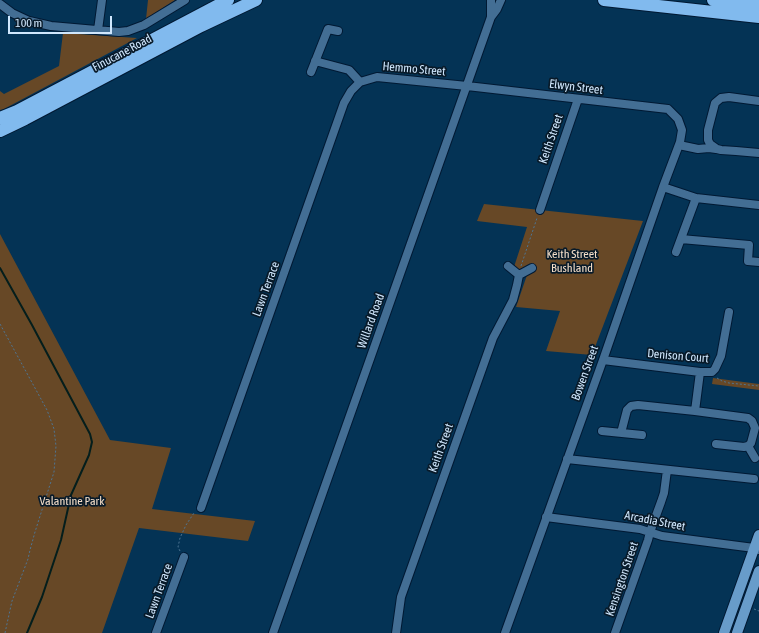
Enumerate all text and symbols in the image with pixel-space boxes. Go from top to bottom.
scale bar [10,8,114,34]
text: 100 m [15,16,42,30]
street label: Finucane Road [90,31,154,75]
street label: Hemmo Street [382,59,446,79]
street label: Elwyn Street [548,77,604,97]
street label: Keith Street [536,112,566,166]
park label: Keith Street Bushland [546,247,598,275]
street label: Lawn Terrace [249,260,283,318]
street label: Willard Road [354,292,388,350]
street label: Bowen Street [568,344,602,402]
street label: Denison Court [647,346,709,366]
street label: Keith Street [425,422,457,474]
park label: Valantine Park [40,494,104,508]
street label: Arcadia Street [623,508,687,534]
street label: Kensington Street [603,540,641,618]
street label: Lawn Terrace [142,562,176,620]

